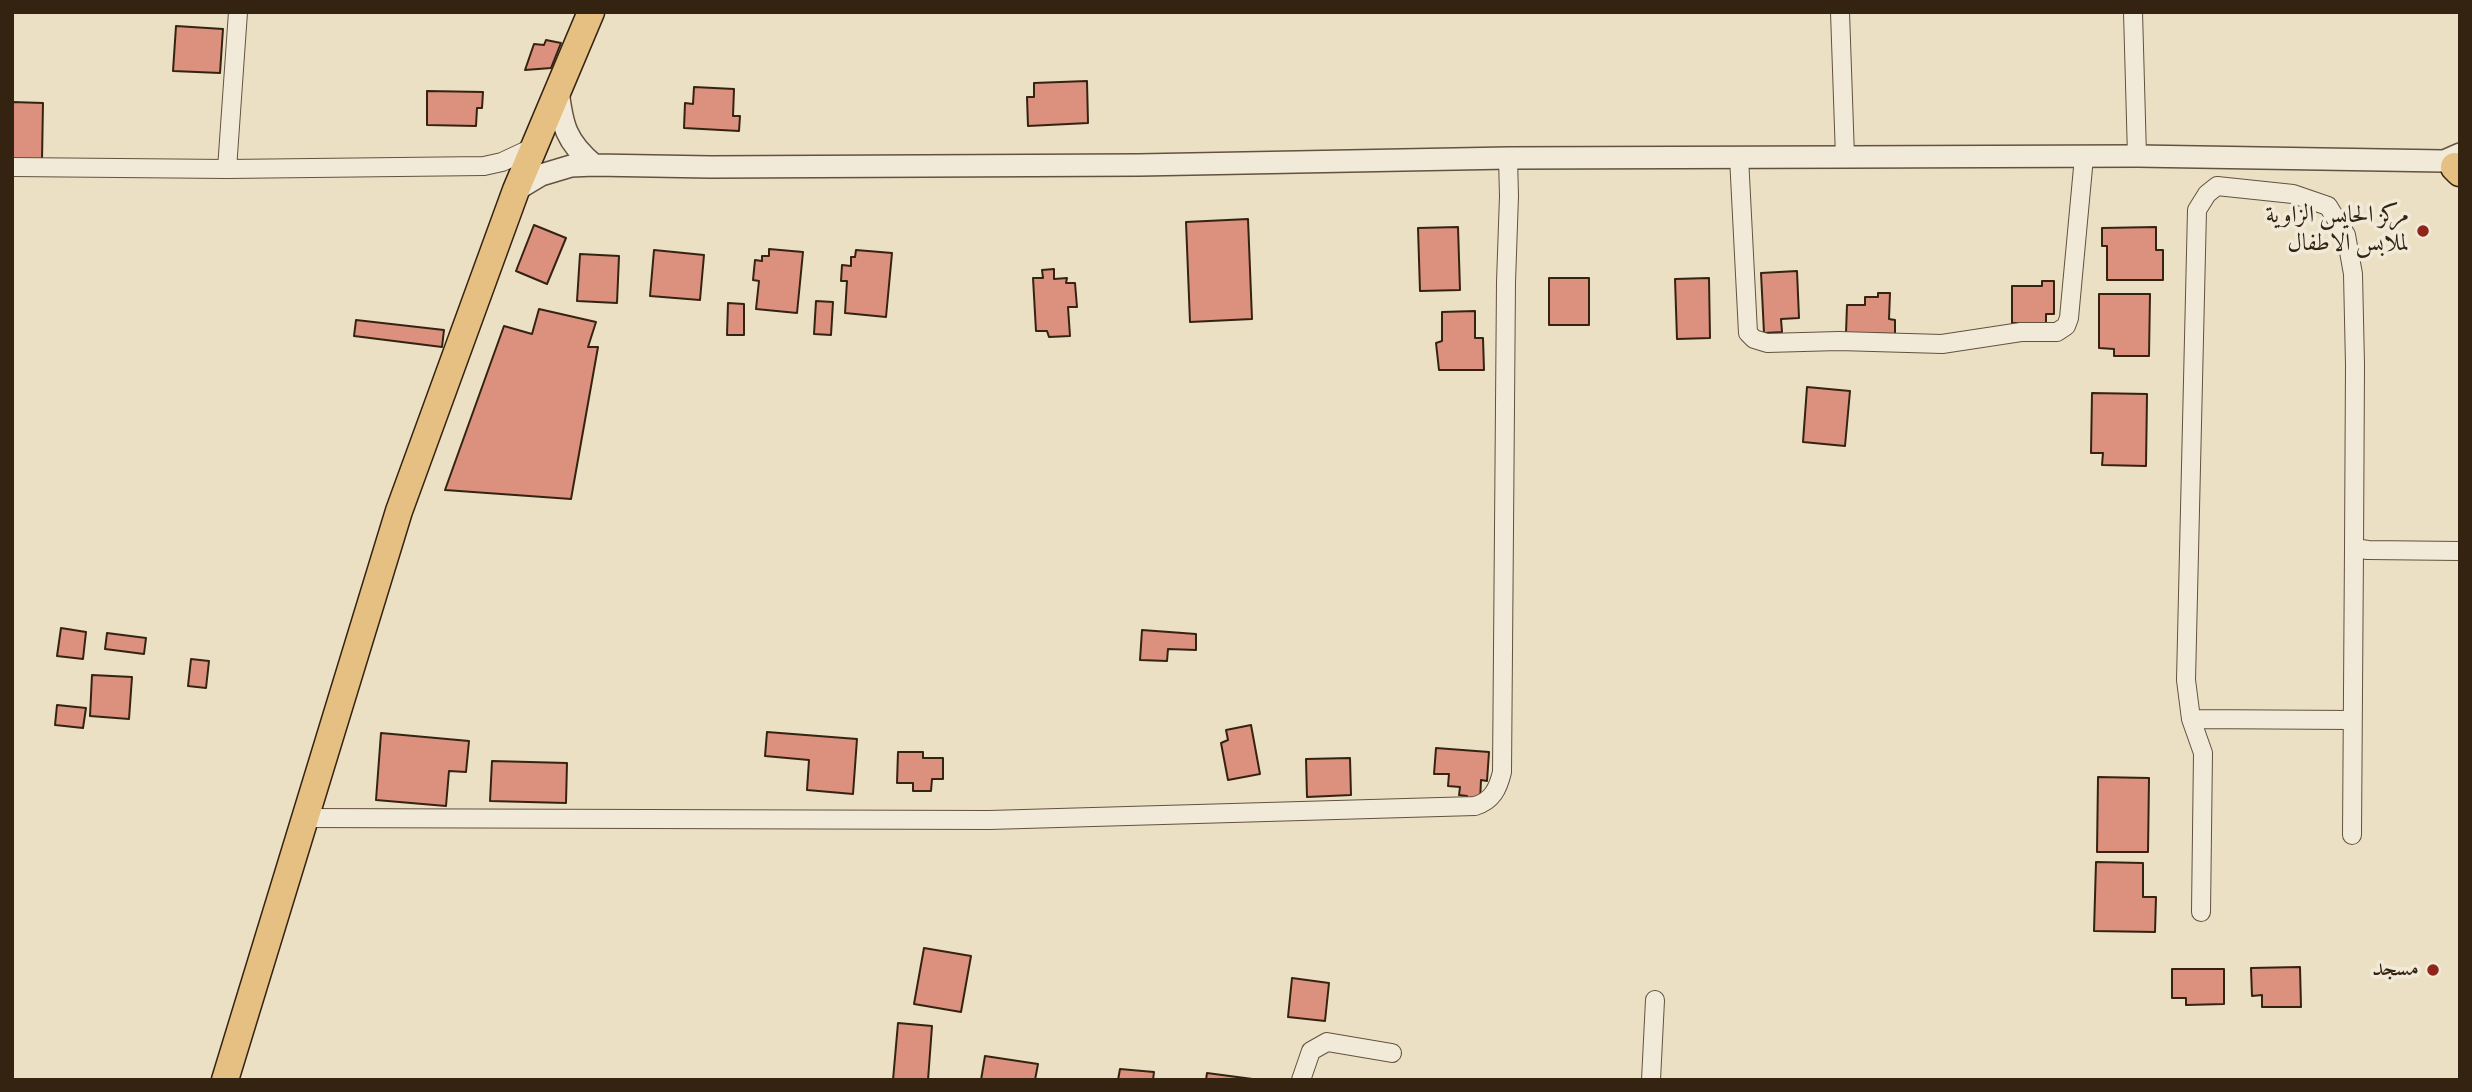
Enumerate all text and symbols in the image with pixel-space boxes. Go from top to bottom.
place label: مركز الحايس الزاوية لملابس الاطفال [2265,203,2409,259]
marker: مركز الحايس الزاوية لملابس الاطفال [2415,223,2431,239]
place label: مسجد [2372,956,2419,984]
marker: مسجد [2425,962,2441,978]

